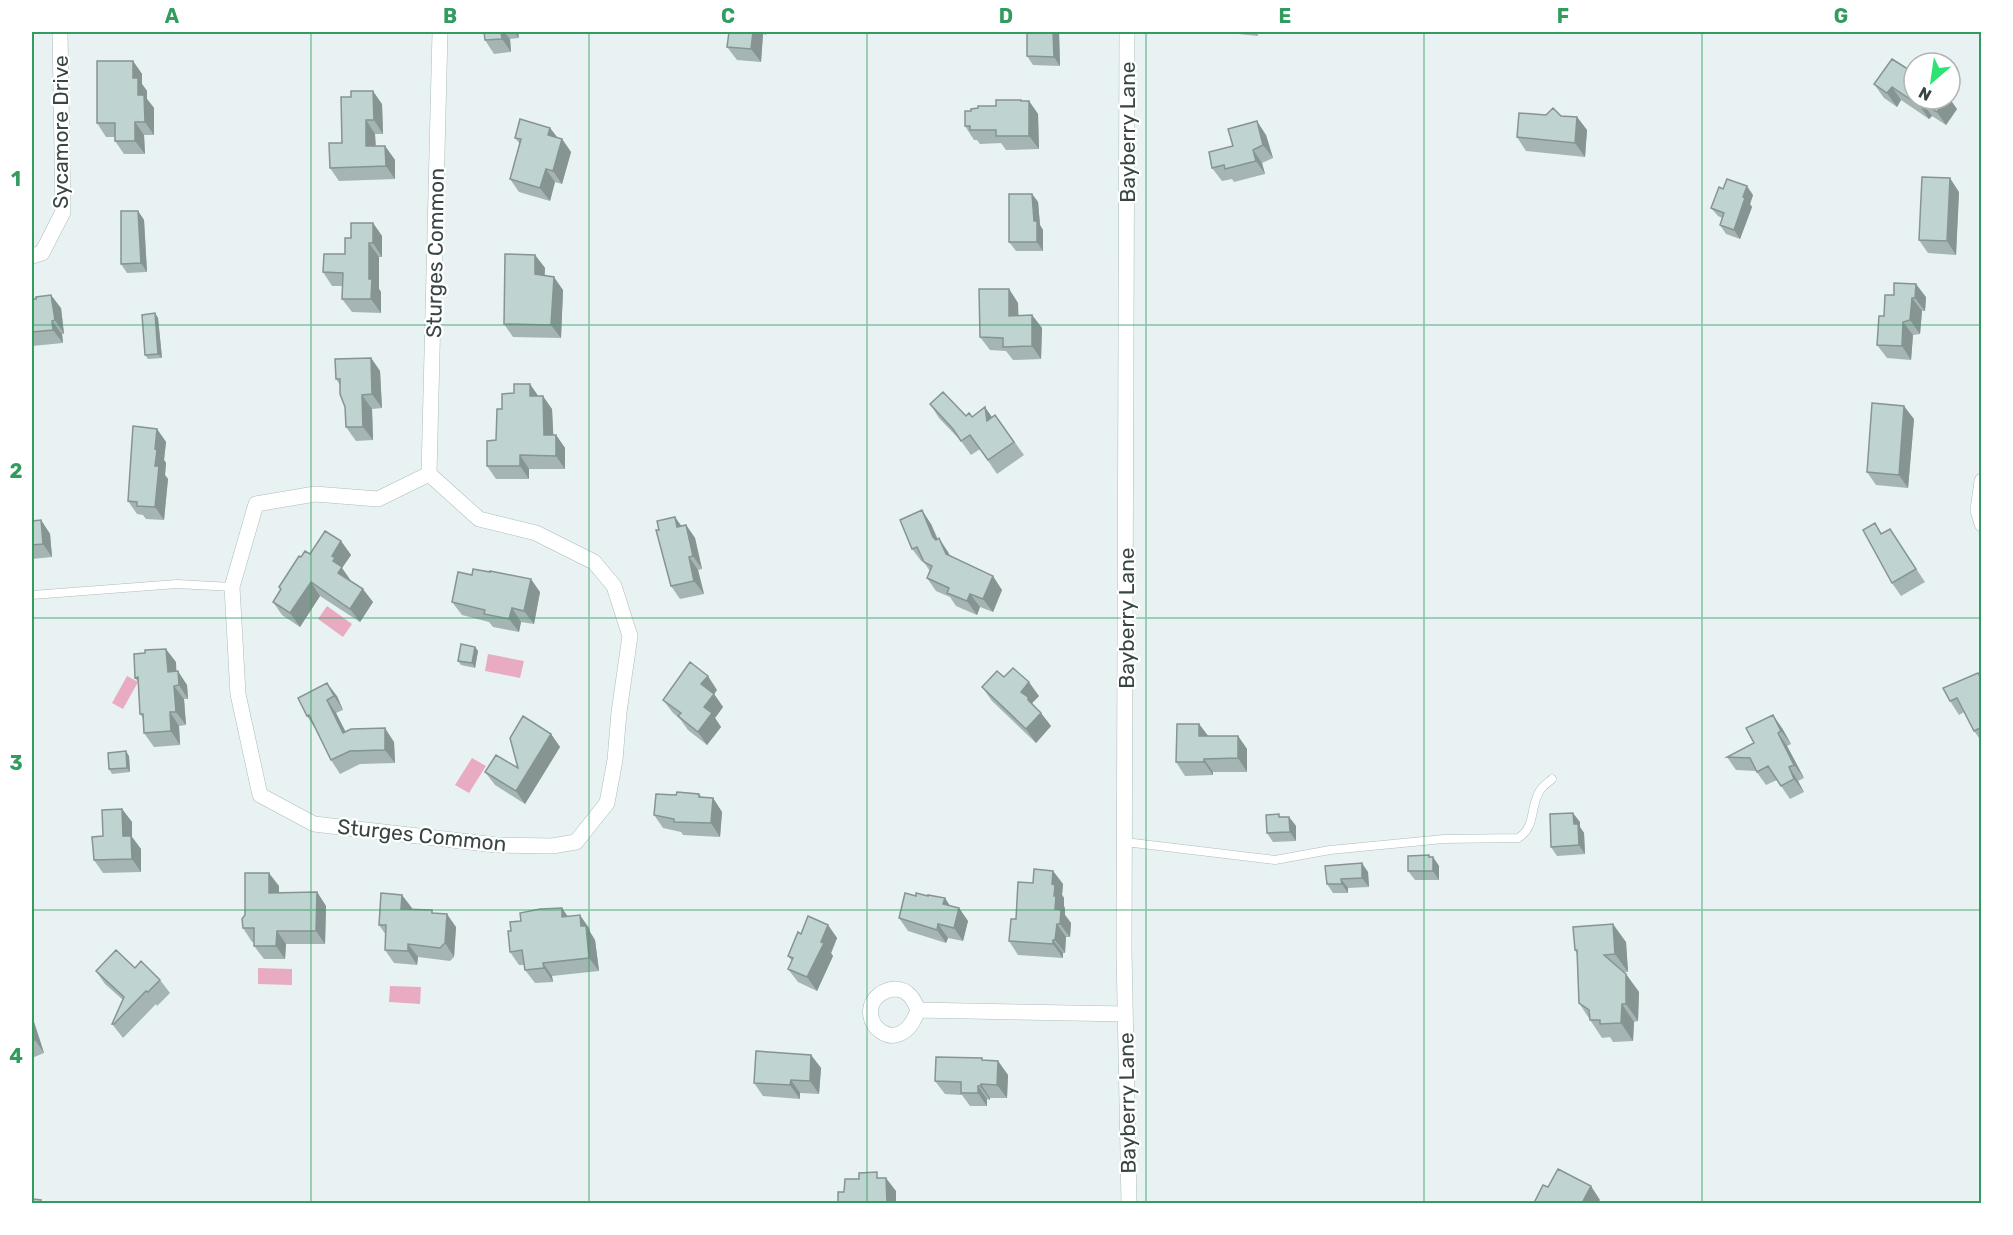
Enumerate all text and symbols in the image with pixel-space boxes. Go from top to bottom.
text: A [165,4,180,28]
text: B [443,4,457,28]
text: C [721,4,735,28]
text: D [999,4,1013,28]
text: E [1279,4,1291,28]
text: F [1557,4,1569,28]
text: G [1834,4,1848,28]
north arrow [1902,51,1962,111]
street label: Sycamore Drive [48,55,73,209]
street label: Bayberry Lane [1115,61,1140,203]
text: N [1915,83,1935,105]
text: 1 [11,167,21,191]
street label: Sturges Common [421,168,449,338]
text: 2 [10,459,23,483]
street label: Bayberry Lane [1114,547,1139,689]
text: 3 [9,751,23,775]
street label: Sturges Common [336,814,508,856]
street label: Bayberry Lane [1113,1032,1141,1174]
text: 4 [9,1044,23,1068]

